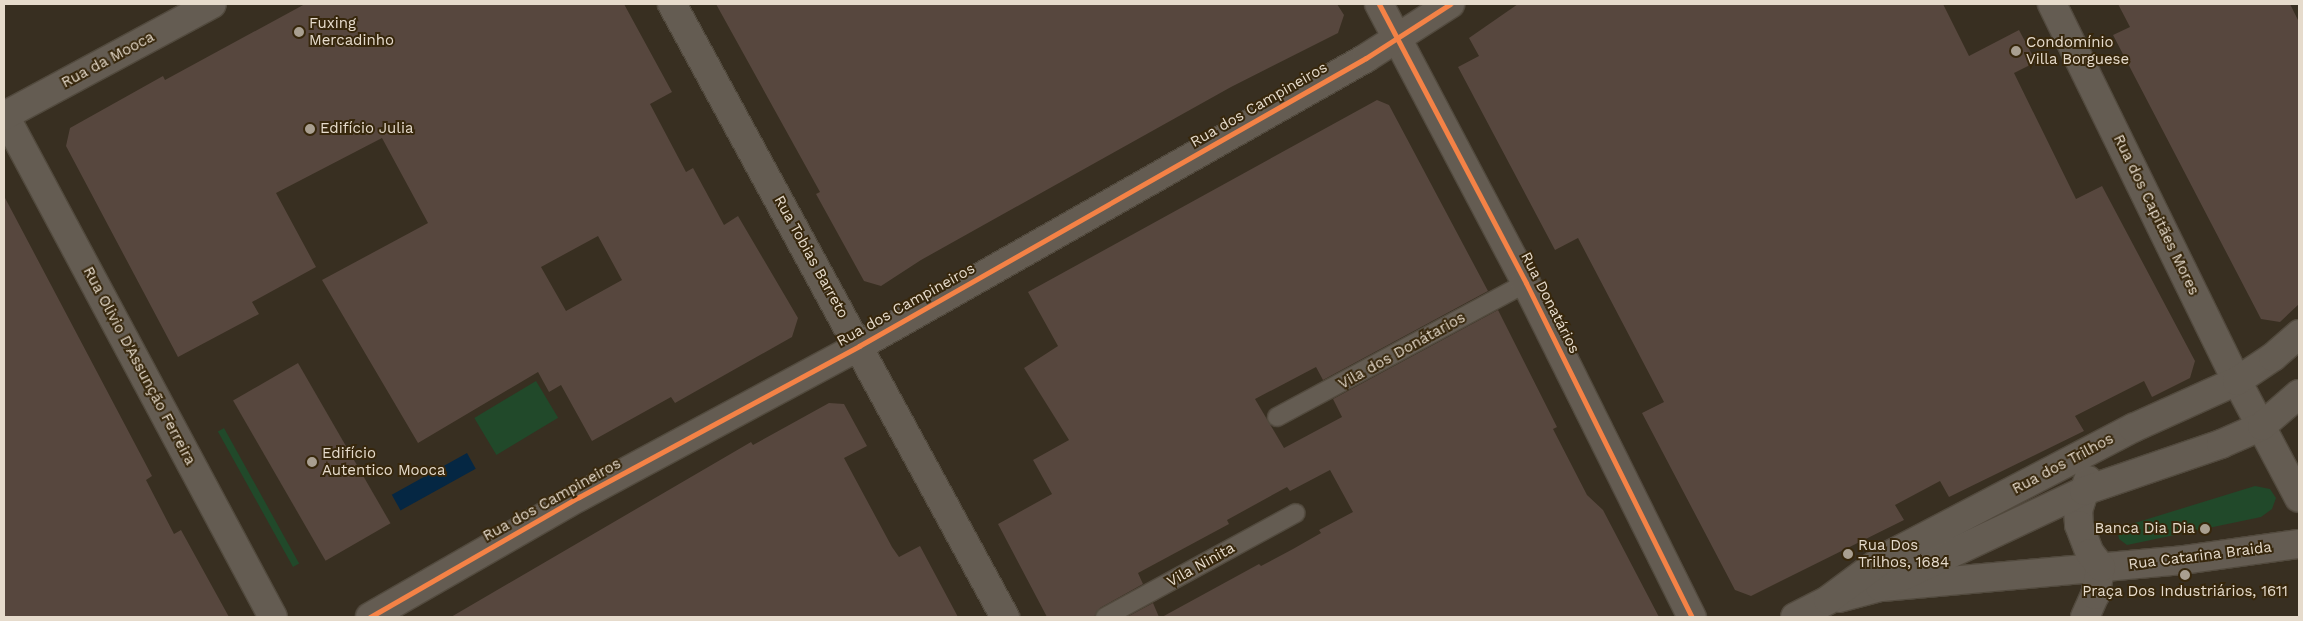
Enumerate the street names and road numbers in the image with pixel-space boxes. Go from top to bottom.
street label: Rua da Mooca [58,28,158,92]
street label: Rua dos Campineiros [1187,58,1331,152]
street label: Rua dos Capitães Mores [2109,132,2203,298]
street label: Rua Tobias Barreto [770,192,852,322]
street label: Rua Donatários [1517,249,1583,357]
street label: Rua dos Campineiros [834,259,978,351]
street label: Rua Olivio D'Assunção Ferreira [79,264,199,468]
street label: Vila dos Donátarios [1335,309,1469,393]
street label: Rua dos Trilhos [2009,430,2117,498]
street label: Rua dos Campineiros [480,454,624,546]
street label: Rua Catarina Braida [2127,538,2273,574]
street label: Vila Ninita [1164,539,1238,591]

